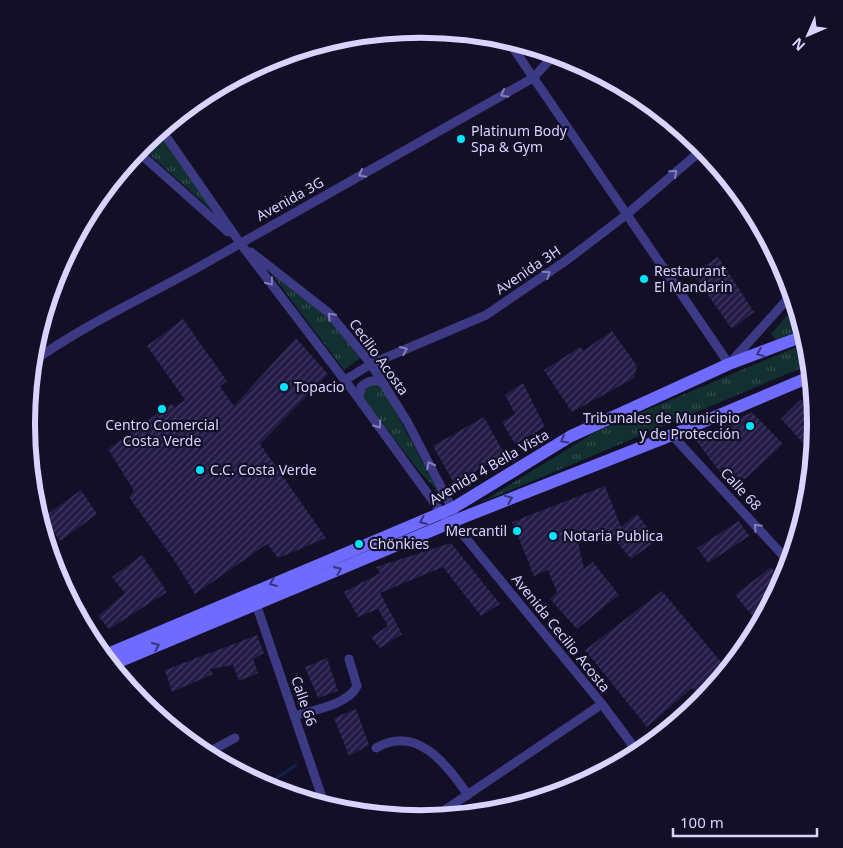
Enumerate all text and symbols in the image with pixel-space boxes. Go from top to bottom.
north arrow [783,10,833,60]
text: N [788,34,809,55]
one-way arrow [500,88,509,98]
place label: Platinum Body Spa & Gym [471,121,568,156]
marker: Platinum Body Spa & Gym [455,133,467,145]
one-way arrow [359,168,368,178]
one-way arrow [669,170,678,179]
street label: Avenida 3G [253,172,327,225]
street label: Avenida 3H [491,241,564,298]
place label: Restaurant El Mandarin [654,261,733,296]
one-way arrow [541,271,550,280]
marker: Restaurant El Mandarin [638,273,650,285]
one-way arrow [264,276,272,285]
one-way arrow [328,313,337,322]
street label: Cecilio Acosta [345,315,414,399]
one-way arrow [399,346,408,357]
one-way arrow [756,346,765,357]
place label: Topacio [294,377,345,396]
marker: Topacio [278,381,290,393]
marker: Centro Comercial Costa Verde [156,403,168,415]
place label: Tribunales de Municipio y de Protección [583,408,740,443]
place label: Centro Comercial Costa Verde [105,415,219,450]
one-way arrow [372,419,381,429]
marker: Tribunales de Municipio y de Protección [744,420,756,432]
street label: Avenida 4 Bella Vista [425,425,552,509]
one-way arrow [560,434,569,444]
place label: C.C. Costa Verde [210,460,317,479]
one-way arrow [426,461,436,470]
street label: Calle 68 [717,463,766,514]
marker: C.C. Costa Verde [194,464,206,476]
one-way arrow [505,495,513,505]
one-way arrow [419,514,428,525]
place label: Mercantil [445,521,507,540]
one-way arrow [754,524,763,533]
marker: Mercantil [511,525,523,537]
place label: Notaria Publica [563,526,663,545]
marker: Notaria Publica [547,530,559,542]
place label: Chönkies [369,534,430,553]
marker: Chönkies [353,538,365,550]
one-way arrow [333,566,342,576]
street label: Avenida Cecilio Acosta [508,570,615,696]
one-way arrow [269,577,278,588]
one-way arrow [151,642,160,653]
street label: Calle 66 [287,673,322,728]
scale bar [673,806,817,838]
text: 100 m [680,812,724,832]

